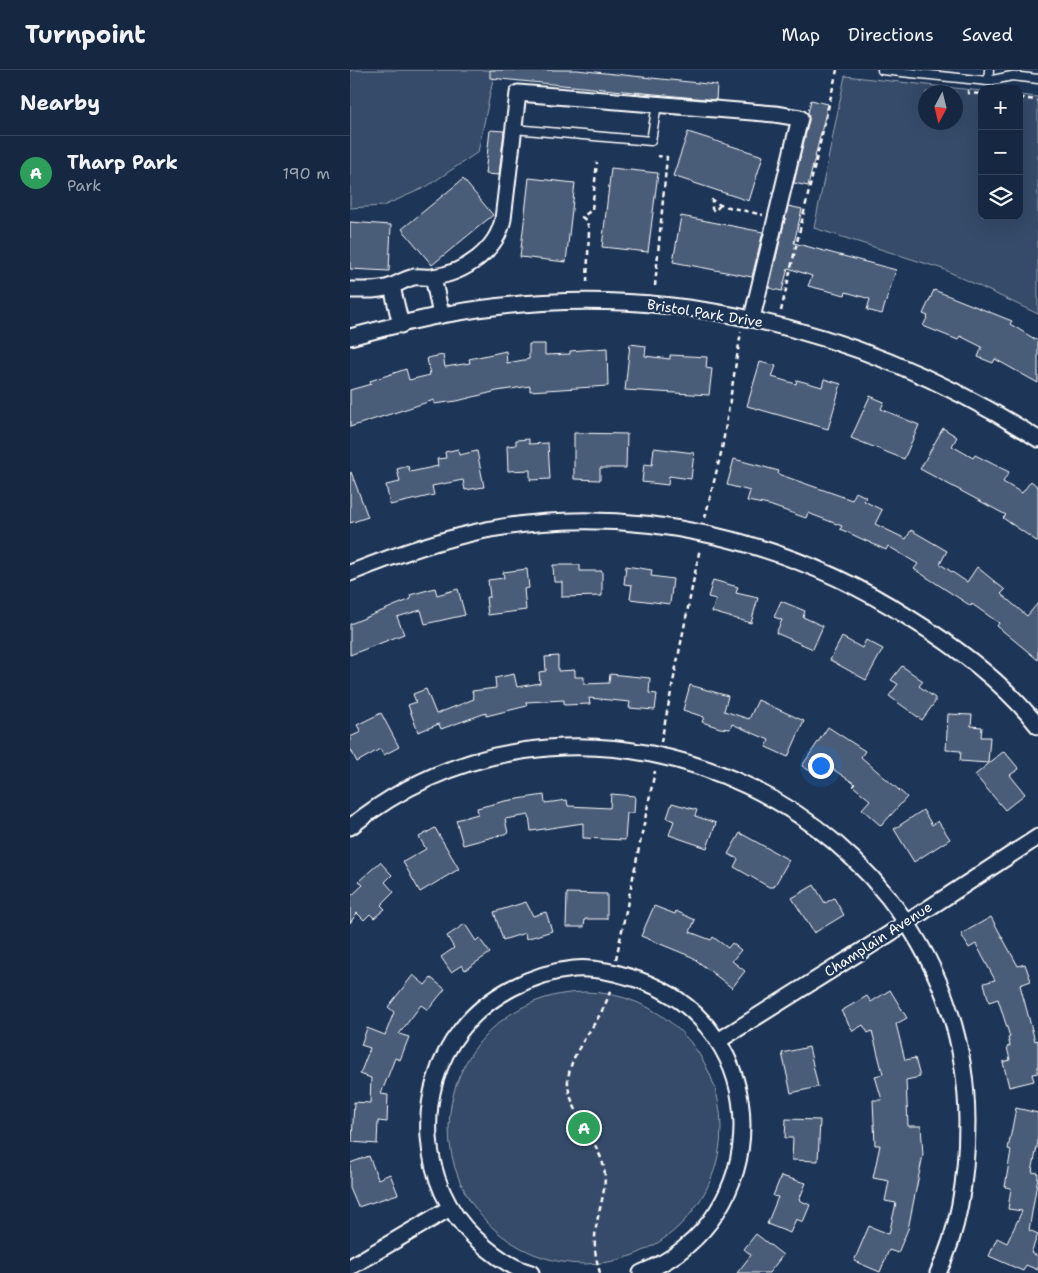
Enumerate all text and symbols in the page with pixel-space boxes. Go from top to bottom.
text: Turnpoint [25,19,146,51]
text: Map [782,23,820,47]
text: Directions [848,23,934,47]
text: Saved [962,23,1013,47]
north arrow [918,85,963,130]
map controls [978,85,1023,220]
button: + [978,85,1023,130]
text: Nearby [20,89,100,117]
button: − [978,130,1023,175]
text: Tharp Park [67,150,178,175]
text: A [30,163,42,184]
text: 190 m [283,163,330,184]
text: Park [67,175,101,196]
button: layers [978,175,1023,220]
street label: Bristol Park Drive [646,295,764,331]
your location [808,753,834,779]
street label: Champlain Avenue [821,897,935,981]
pin: A [568,1109,600,1147]

